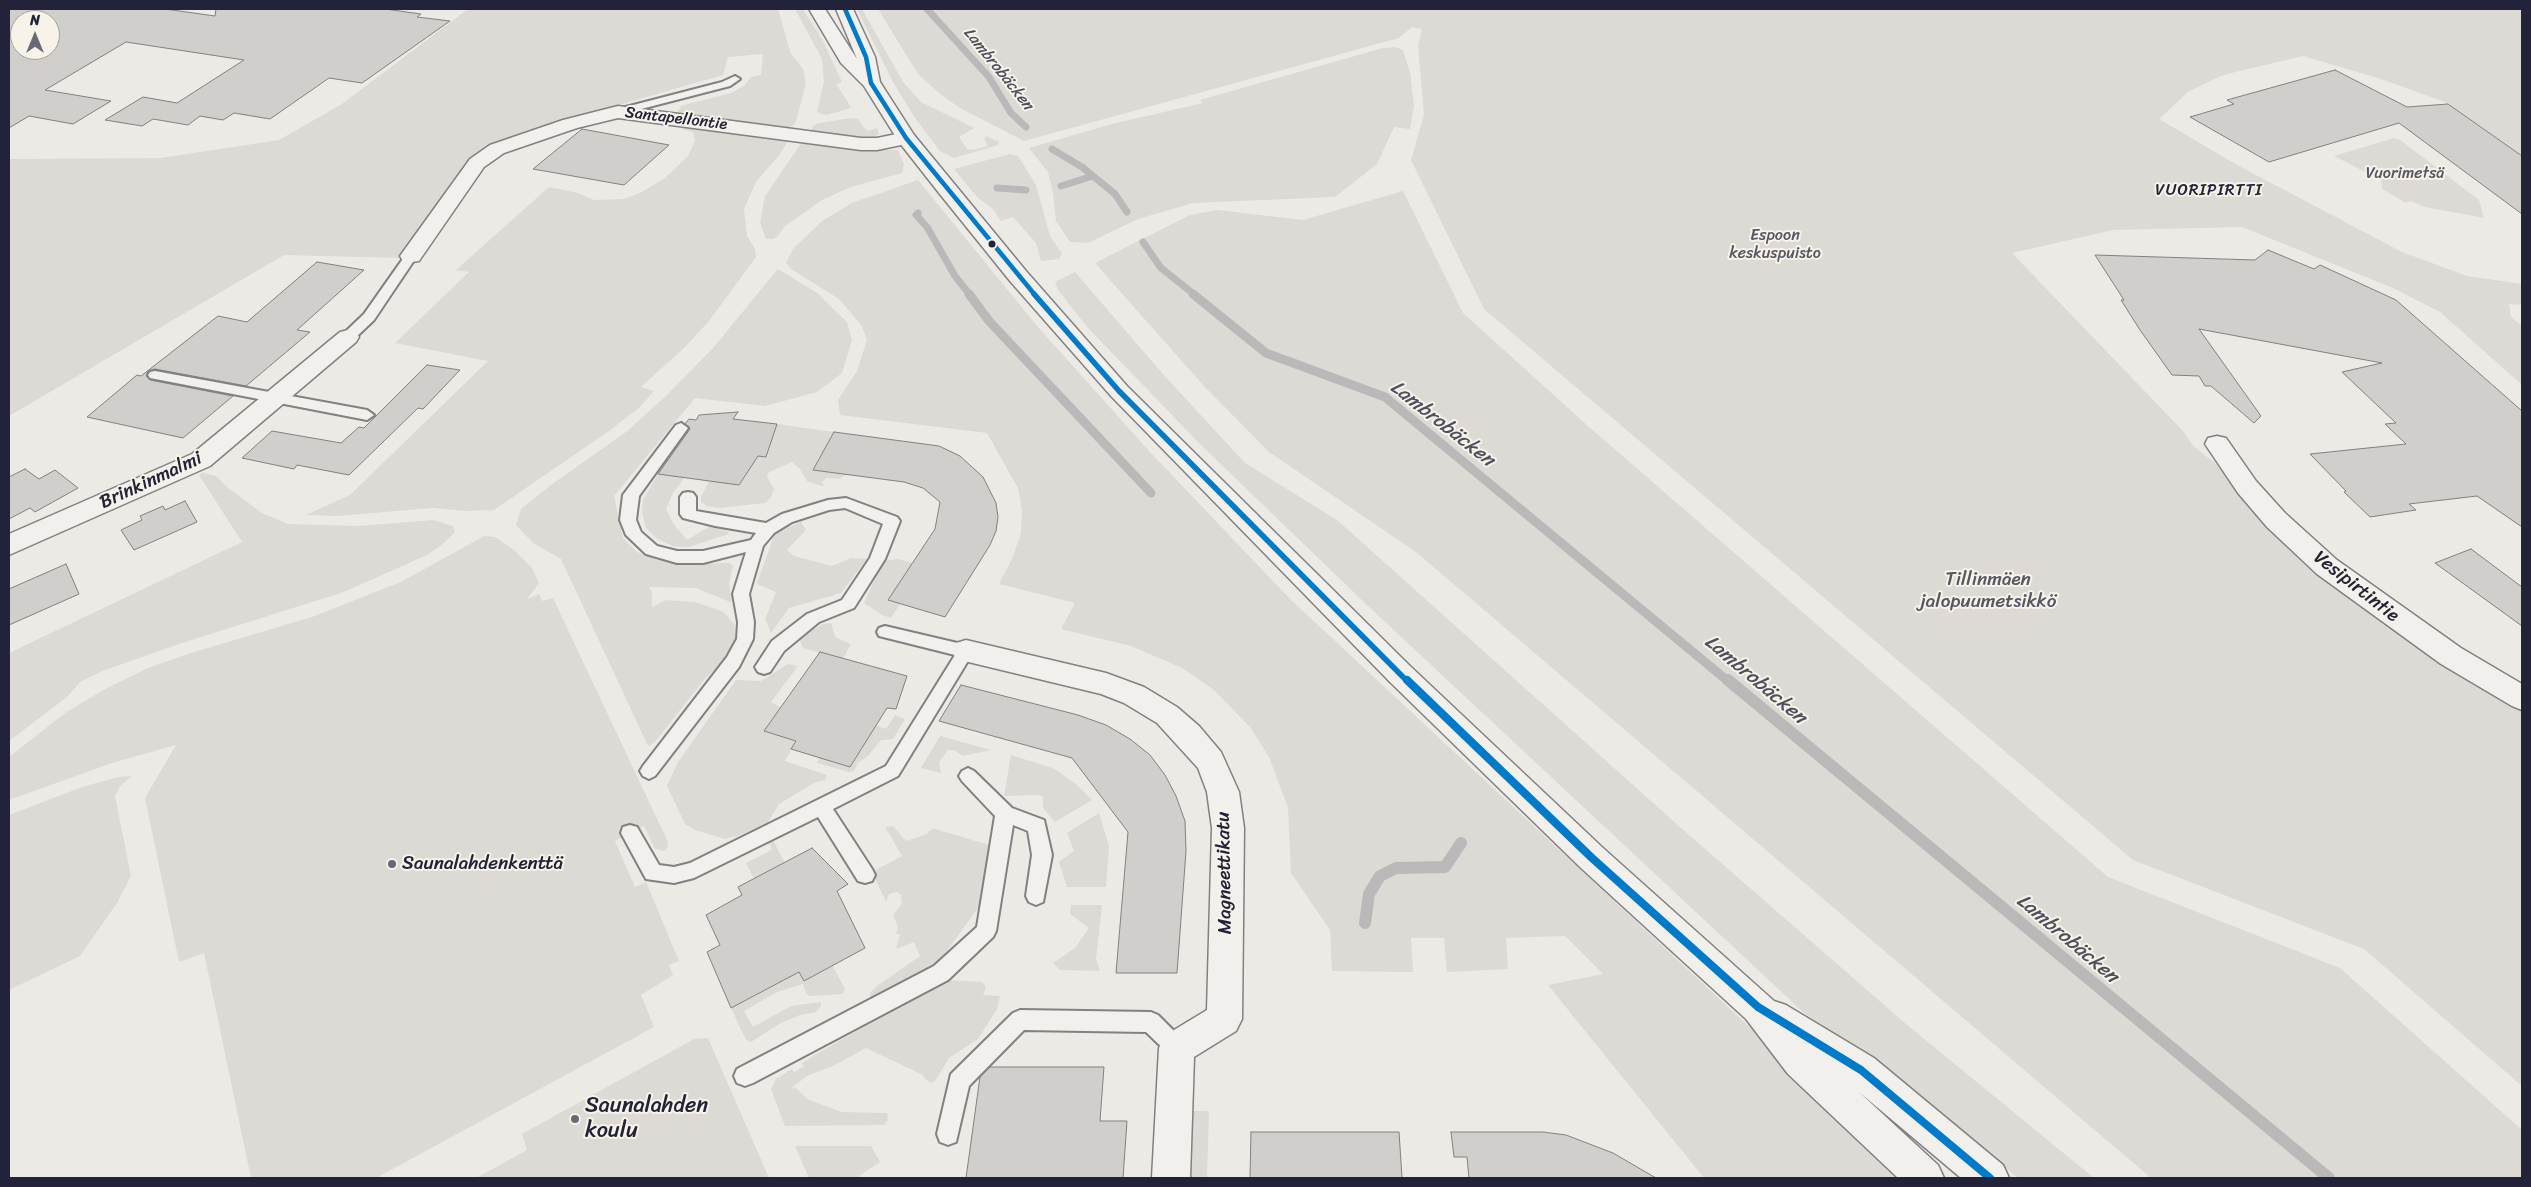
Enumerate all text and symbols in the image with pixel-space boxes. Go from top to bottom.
text: N [30,8,40,33]
north arrow [10,10,60,60]
water label: Lambrobäcken [959,24,1037,114]
street label: Santapellontie [624,103,728,135]
park label: Vuorimetsä [2366,164,2444,184]
district label: VUORIPIRTTI [2156,181,2262,201]
park label: Espoon keskuspuisto [1729,226,1821,264]
unlabelled marker [987,239,997,249]
water label: Lambrobäcken [1385,376,1499,472]
street label: Brinkinmalmi [96,447,206,515]
street label: Vesipirtintie [2309,546,2403,628]
park label: Tillinmäen jalopuumetsikkö [1920,569,2056,613]
water label: Lambrobäcken [1699,630,1811,730]
street label: Magneettikatu [1213,811,1237,935]
place label: Saunalahdenkenttä [402,853,563,875]
marker: Saunalahdenkenttä [386,858,398,870]
water label: Lambrobäcken [2011,889,2123,989]
place label: Saunalahden koulu [585,1093,708,1144]
marker: Saunalahden koulu [569,1113,581,1125]

